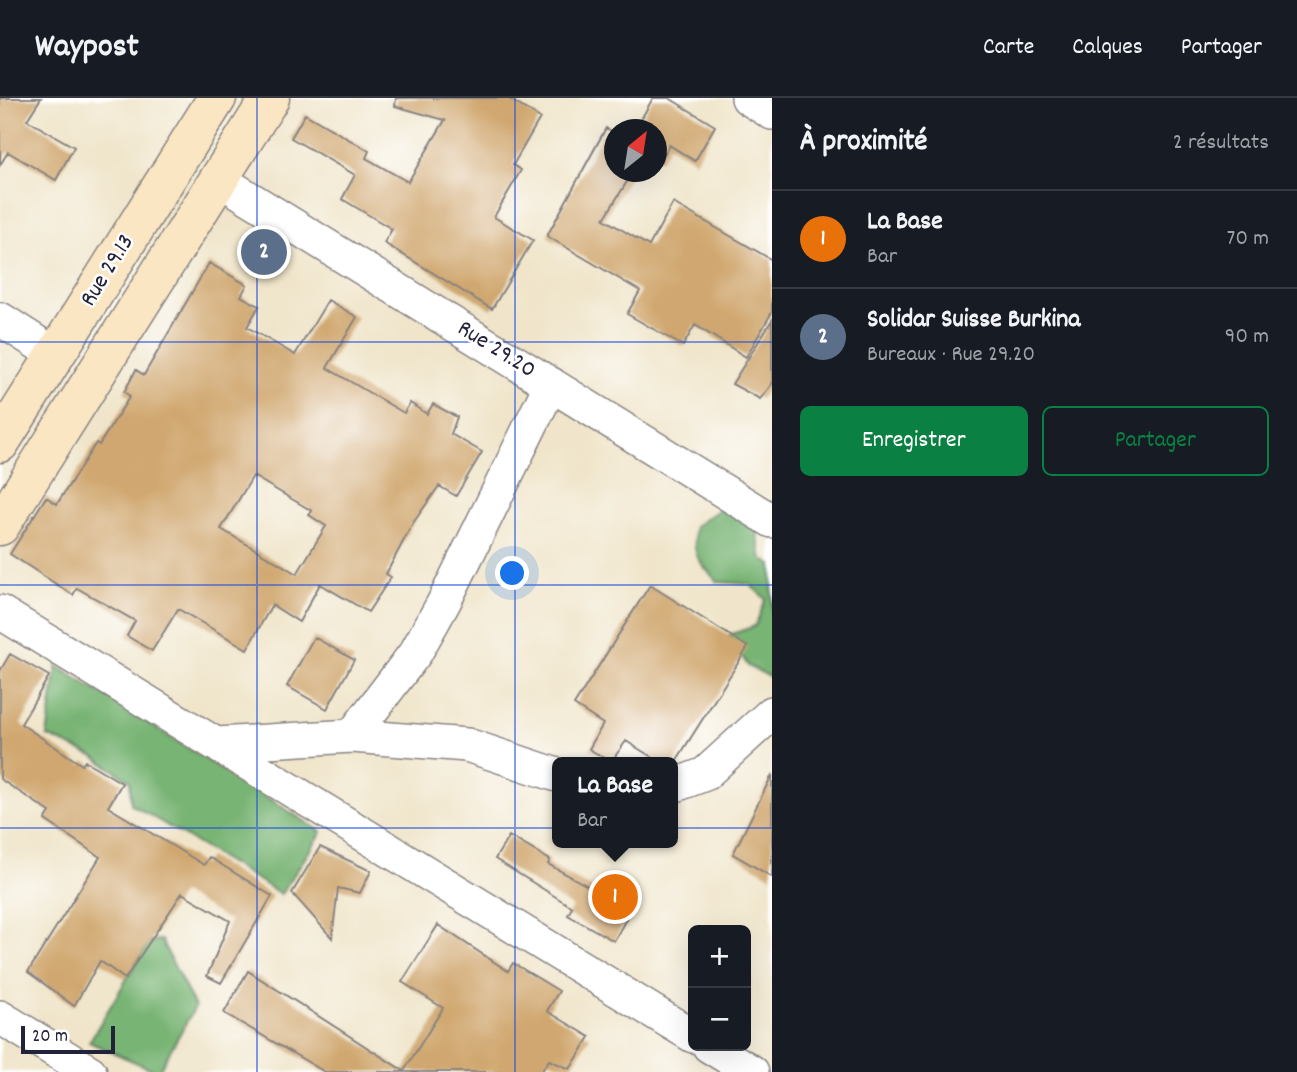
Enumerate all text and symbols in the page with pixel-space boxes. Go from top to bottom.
text: Waypost [35,25,139,72]
text: Carte [983,31,1034,65]
text: Calques [1072,31,1143,65]
text: Partager [1181,31,1262,65]
north arrow [604,119,667,182]
text: À proximité [800,122,927,165]
text: 2 résultats [1173,127,1269,160]
text: La Base [867,204,943,241]
text: 1 [820,223,826,256]
text: 70 m [1227,223,1269,256]
pin: 2 [241,226,287,278]
street label: Rue 29.13 [73,228,143,314]
text: Bar [867,241,897,274]
text: Solidar Suisse Burkina [867,302,1081,339]
street label: Rue 29.20 [450,312,542,388]
text: 2 [818,321,828,354]
text: 90 m [1225,321,1269,354]
text: Bureaux · Rue 29.20 [867,339,1035,372]
button: Enregistrer [800,406,1028,476]
button: Partager [1042,406,1269,476]
your location [495,556,529,590]
popup [552,757,678,848]
text: La Base [577,768,653,805]
text: Bar [577,805,607,838]
pin: 1 [592,871,638,923]
map controls [688,925,751,1051]
button: + [688,925,751,988]
button: − [688,988,751,1051]
scale bar [21,1023,116,1055]
text: 20 m [32,1024,68,1051]

